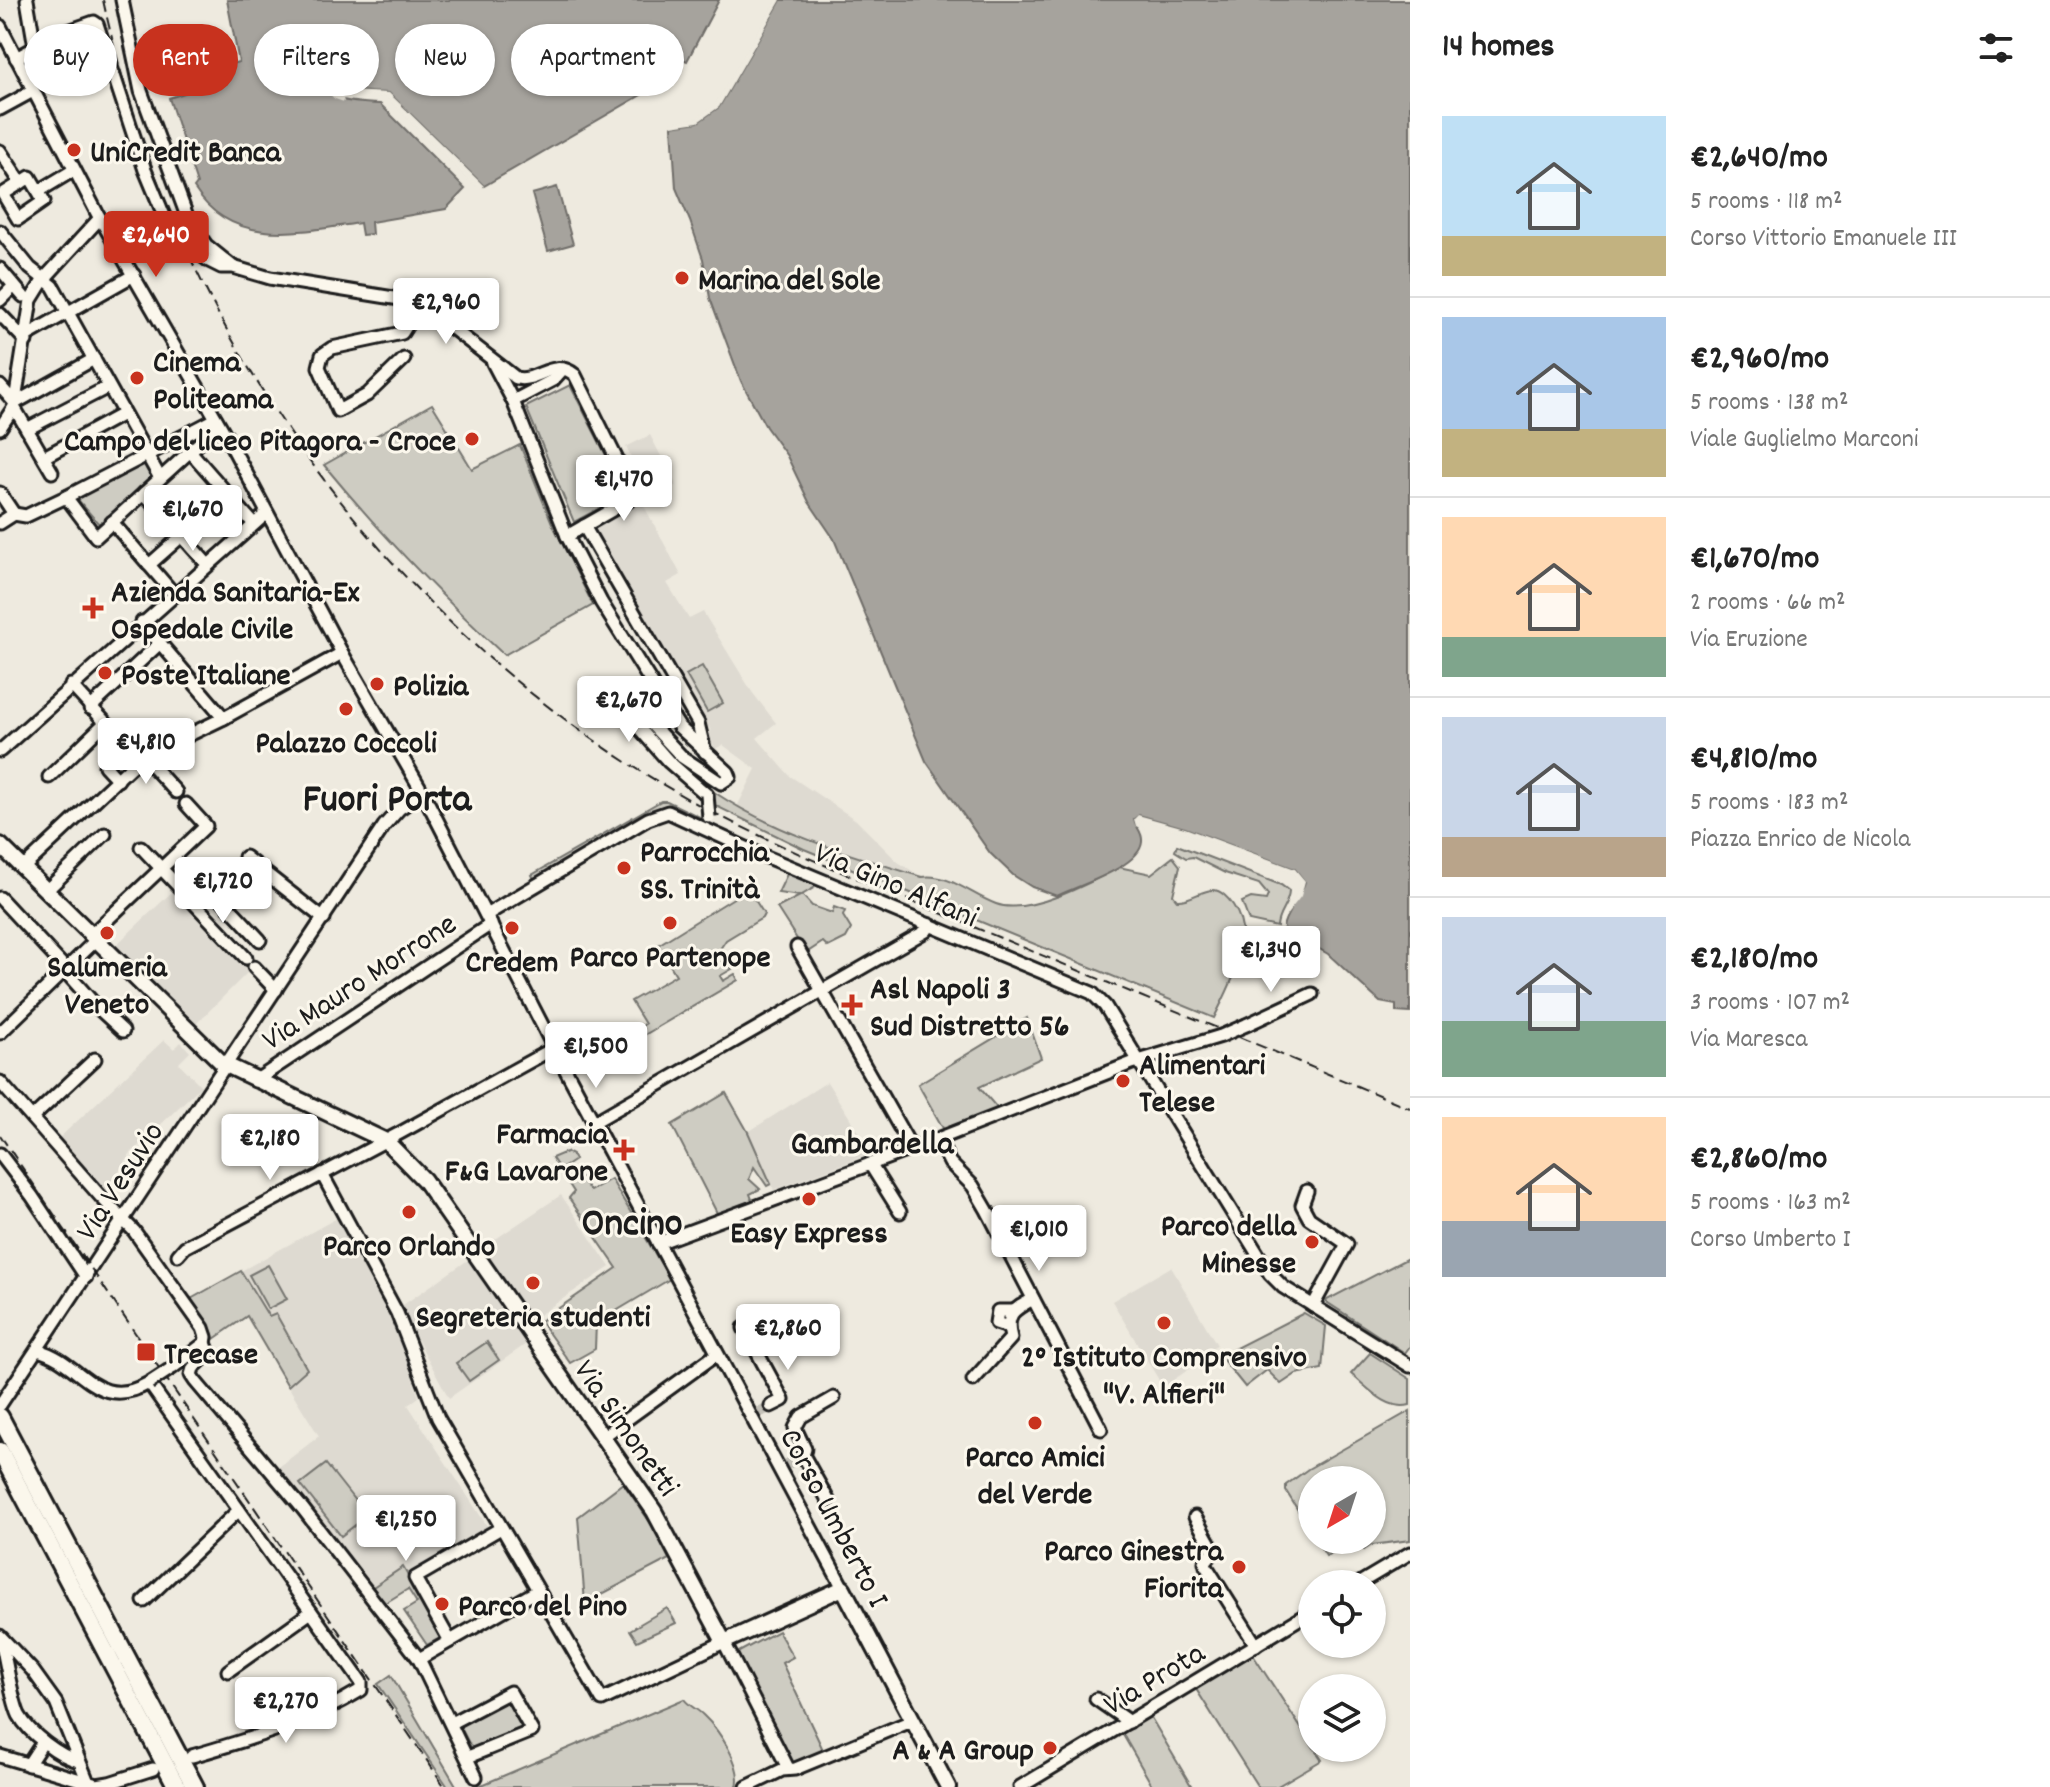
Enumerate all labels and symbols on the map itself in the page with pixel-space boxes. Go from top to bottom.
place label: UniCredit Banca [90,132,282,178]
marker: UniCredit Banca [65,141,83,159]
pin: €2,640 [91,211,221,279]
place label: Marina del Sole [698,260,881,306]
marker: Marina del Sole [673,269,691,287]
pin: €2,960 [381,278,511,346]
place label: Cinema Politeama [153,342,274,425]
marker: Cinema Politeama [128,369,146,387]
place label: Campo del liceo Pitagora - Croce [64,421,456,467]
marker: Campo del liceo Pitagora - Croce [463,430,481,448]
pin: €1,470 [559,455,689,523]
pin: €1,670 [128,485,258,553]
place label: Azienda Sanitaria-Ex Ospedale Civile [111,572,359,655]
marker: Azienda Sanitaria-Ex Ospedale Civile [82,597,104,619]
place label: Poste Italiane [121,655,291,701]
marker: Poste Italiane [96,664,114,682]
place label: Polizia [393,666,469,712]
marker: Polizia [368,675,386,693]
pin: €2,670 [564,676,694,744]
marker: Palazzo Coccoli [337,700,355,718]
pin: €4,810 [81,718,211,786]
place label: Palazzo Coccoli [255,723,437,769]
district label: Fuori Porta [303,774,472,831]
place label: Parrocchia SS. Trinità [640,832,770,915]
street label: Via Gino Alfani [806,832,984,943]
pin: €1,720 [158,857,288,925]
marker: Parrocchia SS. Trinità [615,859,633,877]
street label: Via Mauro Morrone [254,904,467,1065]
marker: Parco Partenope [661,914,679,932]
marker: Credem [503,919,521,937]
marker: Salumeria Veneto [98,924,116,942]
pin: €1,340 [1206,926,1336,994]
place label: Parco Partenope [570,937,771,983]
place label: Credem [466,942,558,988]
place label: Salumeria Veneto [47,947,168,1030]
place label: Asl Napoli 3 Sud Distretto 56 [870,969,1070,1052]
marker: Asl Napoli 3 Sud Distretto 56 [841,994,863,1016]
pin: €1,500 [531,1022,661,1090]
place label: Alimentari Telese [1139,1045,1265,1128]
marker: Alimentari Telese [1114,1072,1132,1090]
street label: Via Vesuvio [66,1114,178,1251]
pin: €2,180 [205,1114,335,1182]
place label: Farmacia F&G Lavarone [445,1114,609,1197]
district label: Gambardella [791,1122,954,1171]
marker: Farmacia F&G Lavarone [615,1141,633,1159]
marker: Easy Express [800,1190,818,1208]
district label: Oncino [581,1198,683,1255]
marker: Parco Orlando [400,1203,418,1221]
pin: €1,010 [974,1205,1104,1273]
place label: Parco della Minesse [1161,1206,1297,1289]
place label: Easy Express [730,1213,888,1259]
place label: Parco Orlando [323,1226,495,1272]
marker: Parco della Minesse [1303,1233,1321,1251]
marker: Segreteria studenti [524,1274,542,1292]
place label: Segreteria studenti [416,1297,650,1343]
pin: €2,860 [723,1304,853,1372]
marker: 2° Istituto Comprensivo "V. Alfieri" [1155,1314,1173,1332]
place label: Trecase [164,1334,258,1380]
place label: 2° Istituto Comprensivo "V. Alfieri" [1021,1337,1307,1420]
marker: Trecase [135,1341,157,1363]
street label: Via Simonetti [560,1352,688,1508]
marker: Parco Amici del Verde [1026,1414,1044,1432]
street label: Corso Umberto I [765,1421,898,1617]
place label: Parco Amici del Verde [965,1437,1105,1520]
north arrow [1298,1466,1386,1554]
pin: €1,250 [341,1495,471,1563]
place label: Parco Ginestra Fiorita [1044,1531,1224,1614]
marker: Parco Ginestra Fiorita [1230,1558,1248,1576]
place label: Parco del Pino [458,1586,627,1632]
marker: Parco del Pino [433,1595,451,1613]
street label: Via Prota [1096,1632,1216,1730]
pin: €2,270 [221,1677,351,1745]
place label: A & A Group [892,1730,1034,1776]
marker: A & A Group [1041,1739,1059,1757]

